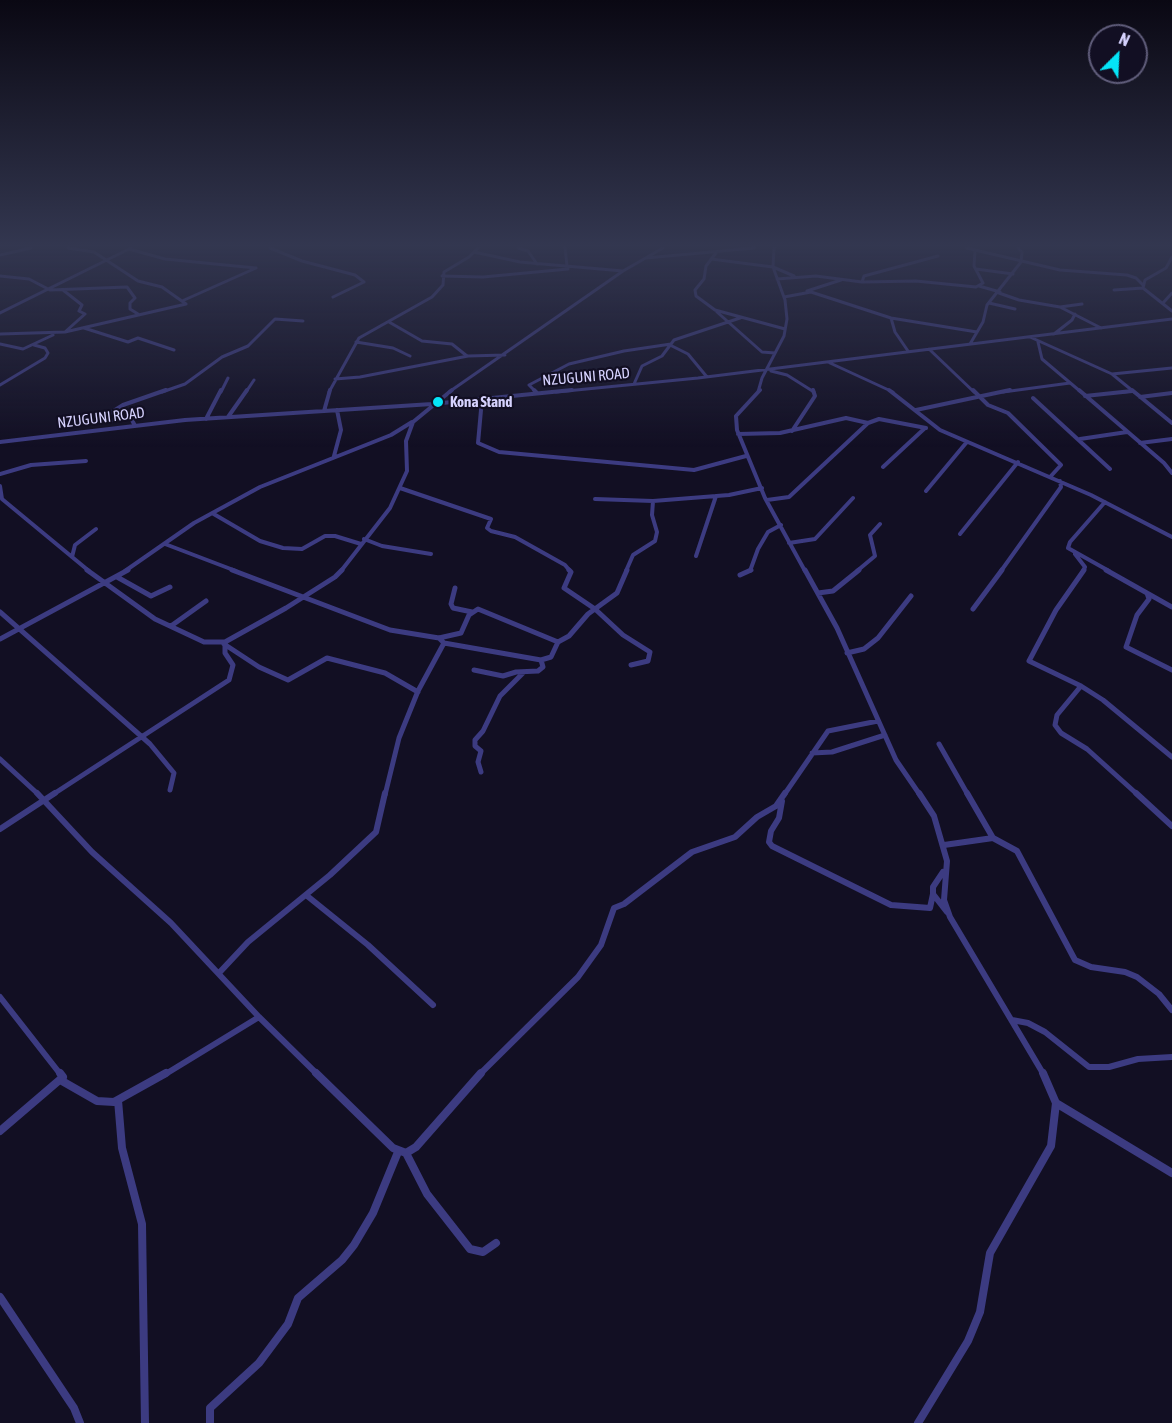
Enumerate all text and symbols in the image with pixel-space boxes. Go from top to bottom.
north arrow [1088,24,1148,84]
text: N [1117,29,1132,50]
street label: NZUGUNI ROAD [541,364,631,390]
place label: Kona Stand [450,393,512,411]
marker: Kona Stand [431,395,445,409]
street label: NZUGUNI ROAD [56,404,146,432]

